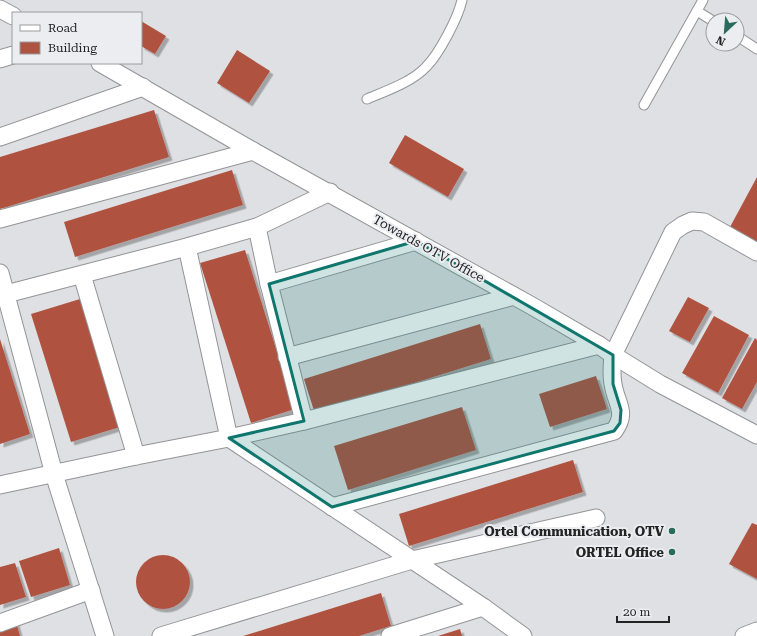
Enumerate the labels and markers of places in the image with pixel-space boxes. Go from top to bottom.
place label: Ortel Communication, OTV [484,524,665,539]
marker: Ortel Communication, OTV [667,526,677,536]
place label: ORTEL Office [576,545,664,560]
marker: ORTEL Office [667,547,677,557]

